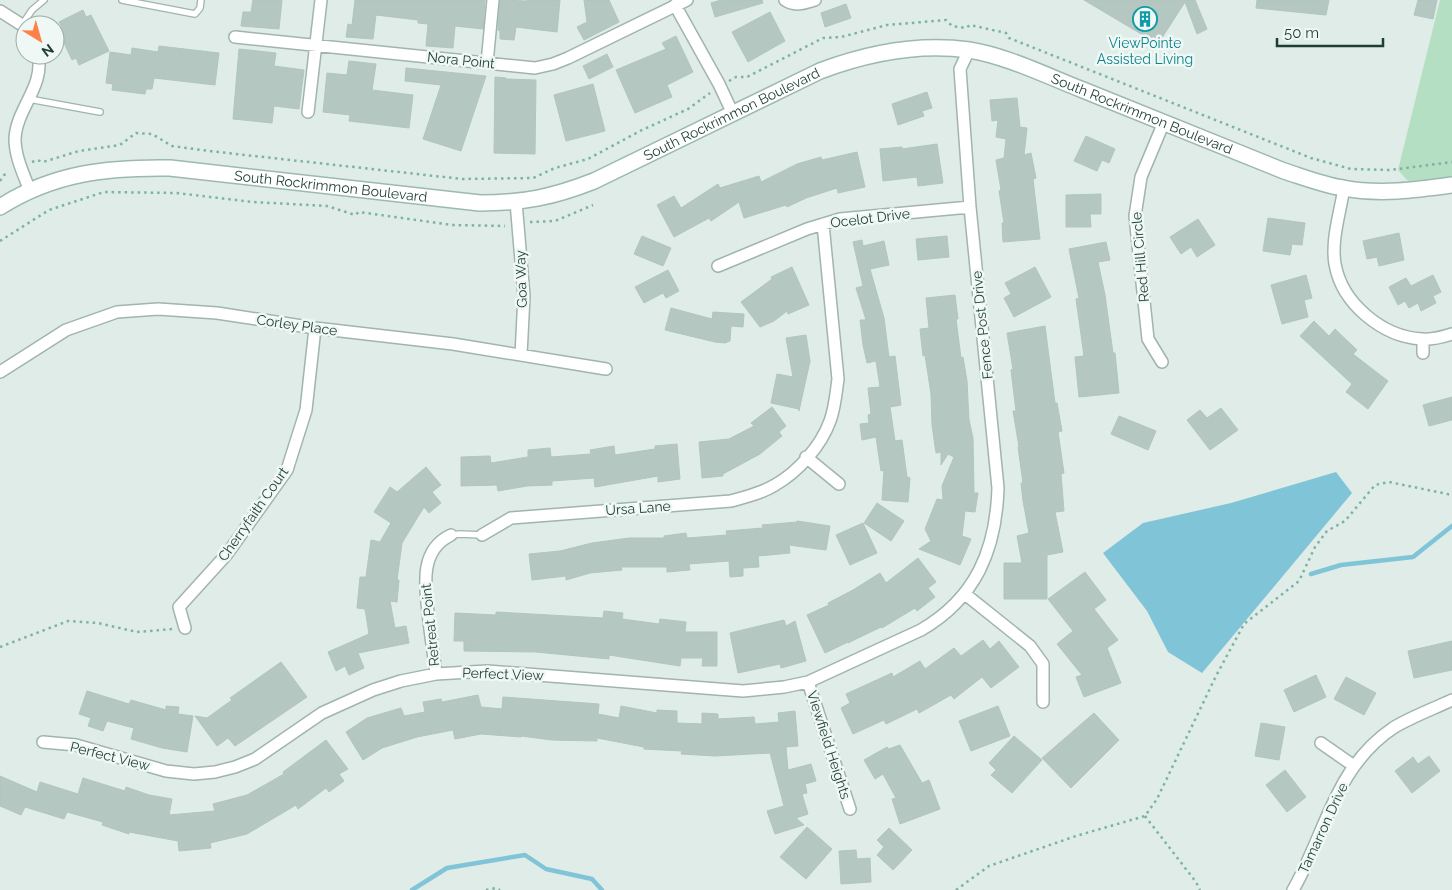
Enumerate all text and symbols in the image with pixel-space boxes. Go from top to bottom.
building icon: ViewPointe Assisted Living [1132,6,1158,32]
north arrow [15,15,65,65]
scale bar [1277,15,1383,47]
text: 50 m [1284,24,1319,42]
place label: ViewPointe Assisted Living [1097,35,1193,67]
text: N [39,41,57,60]
street label: Nora Point [426,48,496,72]
street label: South Rockrimmon Boulevard [641,64,822,164]
street label: South Rockrimmon Boulevard [1049,70,1235,157]
street label: South Rockrimmon Boulevard [234,167,428,205]
street label: Ocelot Drive [829,205,911,231]
street label: Red Hill Circle [1128,211,1152,303]
street label: Goa Way [512,249,530,308]
street label: Fence Post Drive [968,270,996,380]
street label: Corley Place [256,311,338,339]
street label: Cherryfaith Court [215,464,292,564]
street label: Ursa Lane [605,498,671,518]
street label: Retreat Point [418,582,442,667]
street label: Perfect View [462,665,545,683]
street label: Viewfield Heights [804,689,854,801]
street label: Perfect View [68,738,152,774]
street label: Tamarron Drive [1295,780,1351,876]

